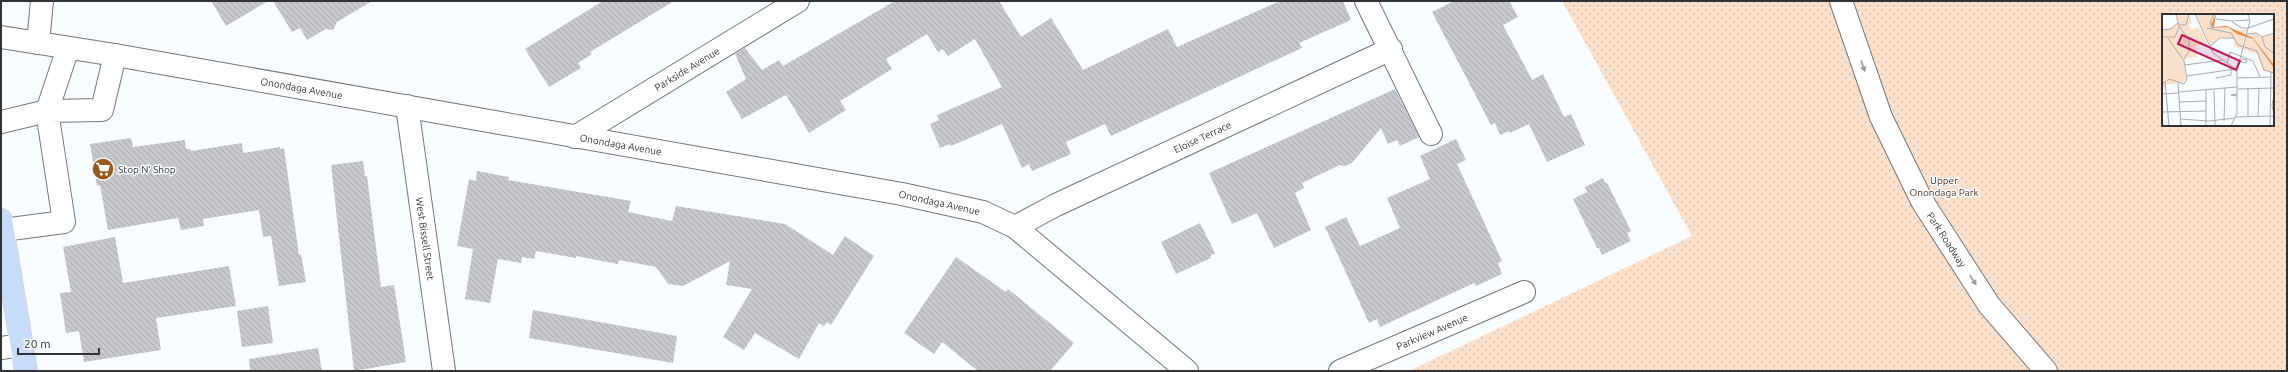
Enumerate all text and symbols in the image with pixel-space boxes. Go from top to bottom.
inset map [2162,14,2274,126]
street label: Parkside Avenue [652,45,721,93]
one-way arrow [1860,60,1866,72]
street label: Onondaga Avenue [260,75,344,101]
street label: Eloise Terrace [1172,119,1233,155]
street label: Onondaga Avenue [579,132,663,157]
supermarket icon: Stop N' Shop [90,156,116,182]
place label: Stop N' Shop [118,164,176,175]
park label: Upper Onondaga Park [1909,175,1979,198]
street label: Onondaga Avenue [898,188,981,217]
street label: West Bissell Street [414,196,437,281]
street label: Park Roadway [1925,210,1969,269]
one-way arrow [1969,275,1977,285]
street label: Parkview Avenue [1395,311,1469,352]
scale bar [18,330,99,356]
text: 20 m [24,337,51,350]

